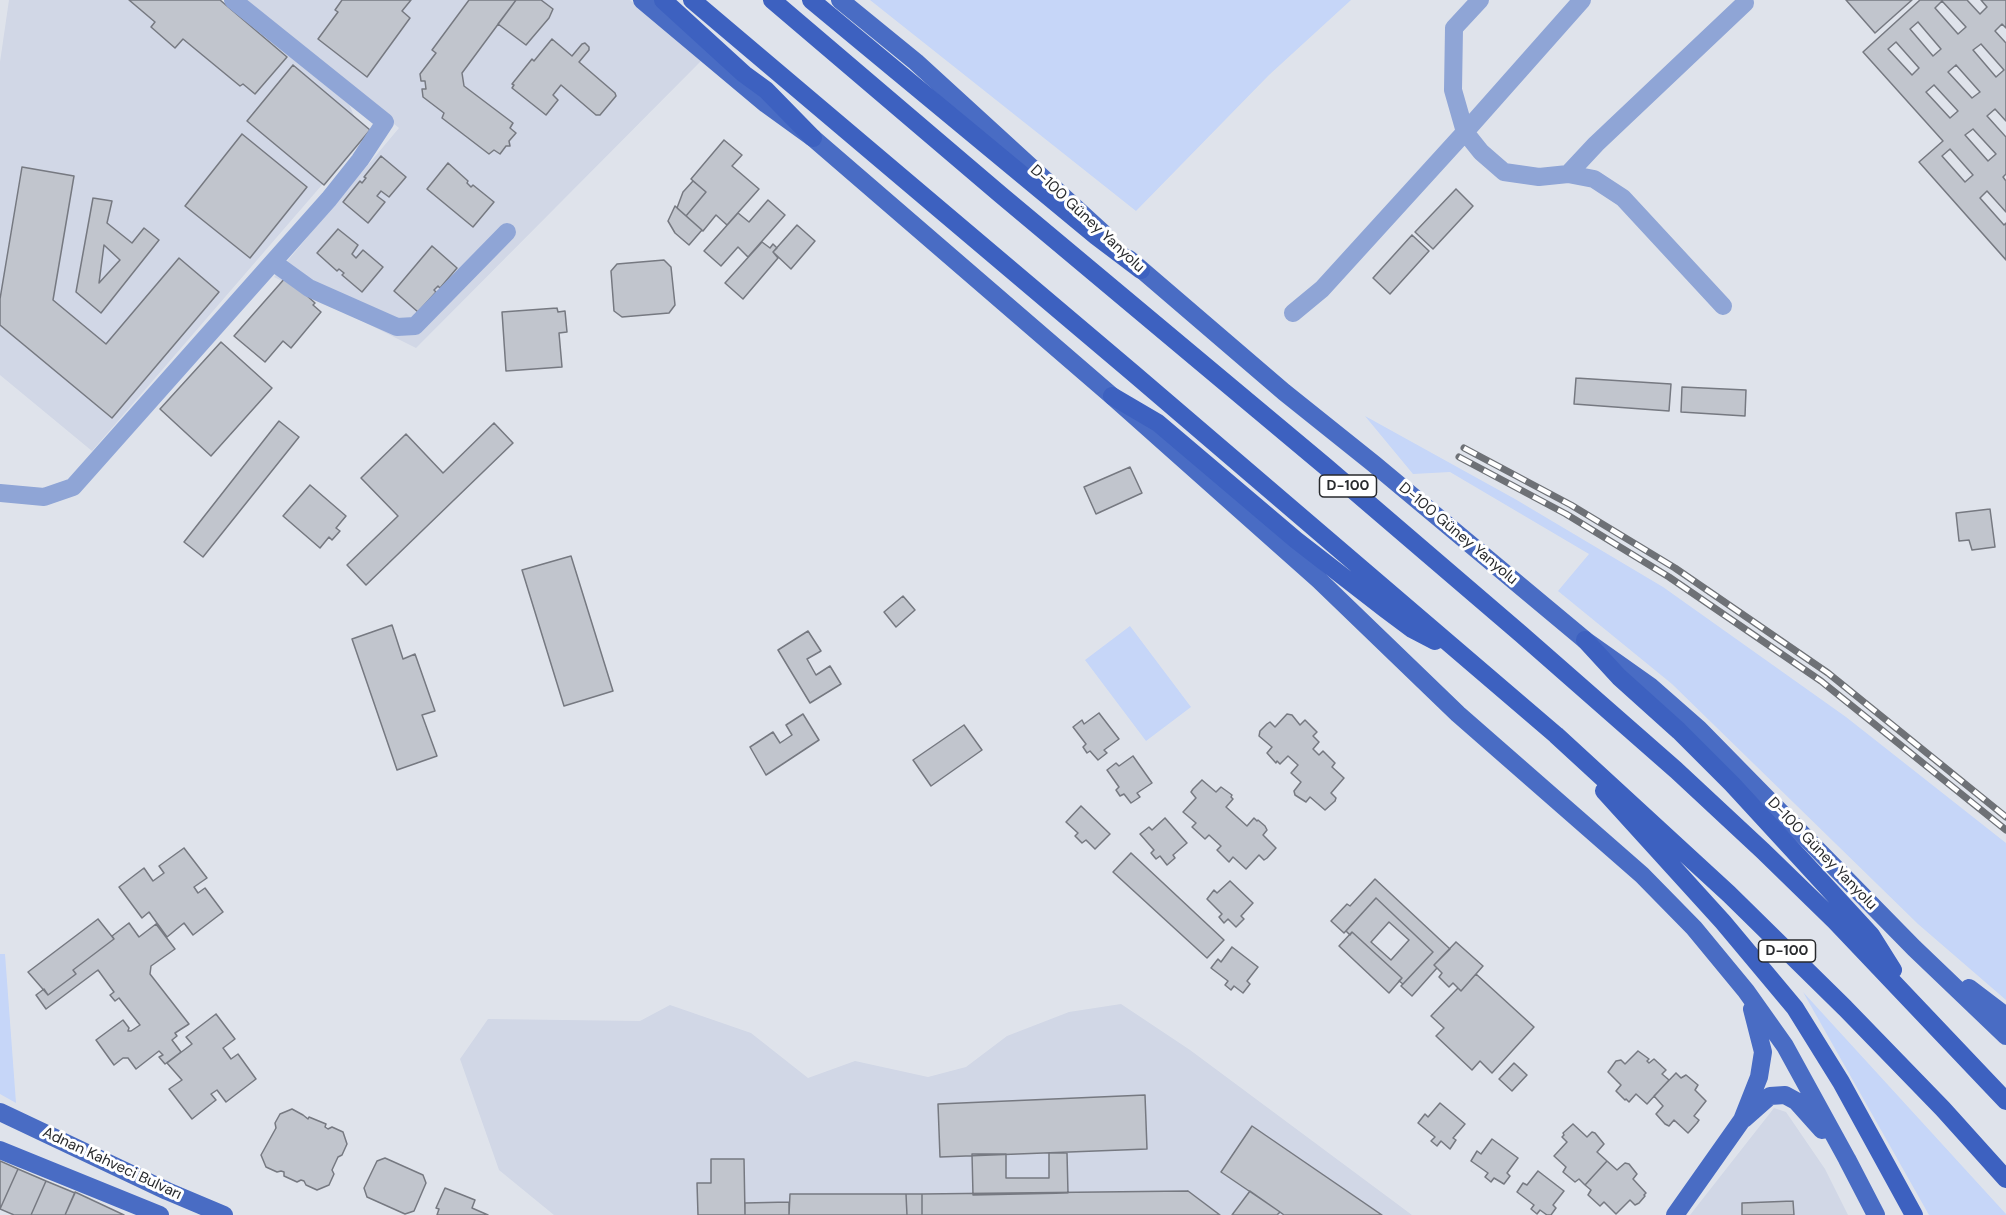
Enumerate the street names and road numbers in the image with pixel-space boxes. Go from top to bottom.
street label: D-100 Güney Yanyolu [1026,161,1148,277]
road number: D-100 [1320,475,1376,497]
street label: D-100 Güney Yanyolu [1395,479,1521,589]
street label: D-100 Güney Yanyolu [1764,794,1880,914]
road number: D-100 [1758,940,1816,962]
street label: Adnan Kahveci Bulvarı [40,1124,184,1204]

